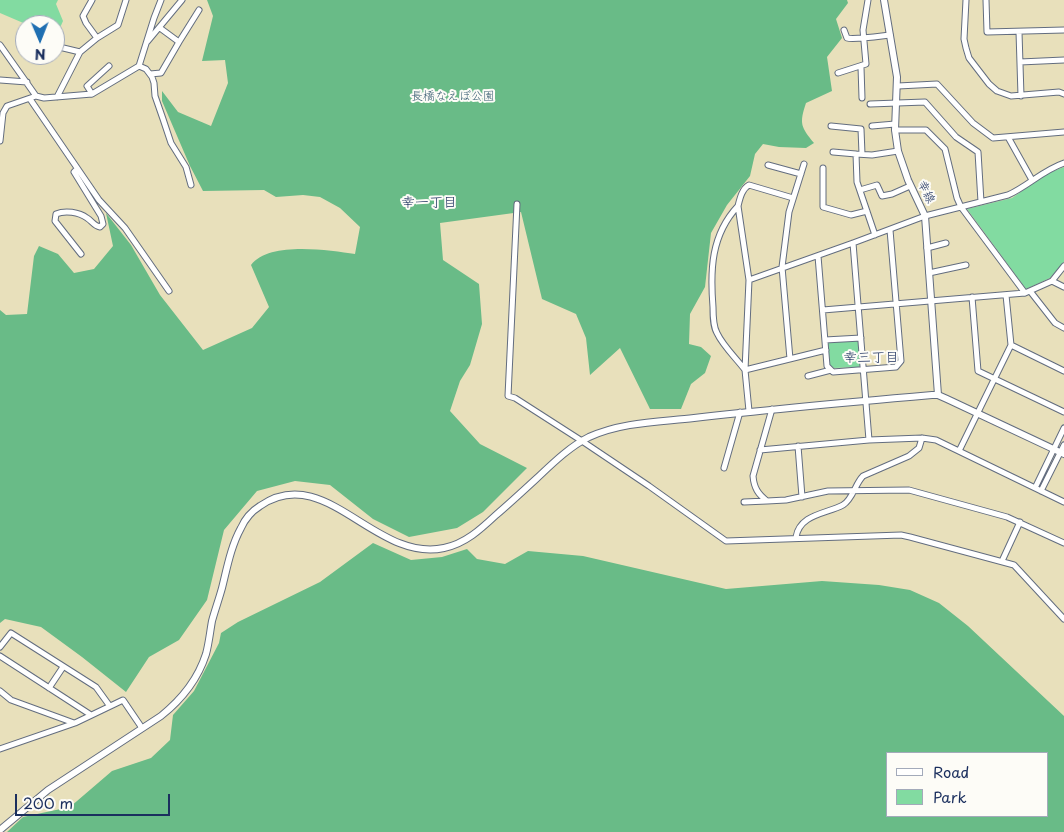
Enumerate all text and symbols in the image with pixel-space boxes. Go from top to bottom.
north arrow [15,15,65,65]
text: N [35,44,46,65]
park label: 長橋なえぼ公園 [411,90,495,104]
street label: 幸線 [914,178,938,206]
district label: 幸一丁目 [401,195,457,211]
district label: 幸三丁目 [843,350,899,366]
legend [886,752,1049,817]
text: Road [933,760,969,783]
scale bar [18,784,172,816]
text: Park [933,785,967,808]
text: 200 m [23,791,73,814]

